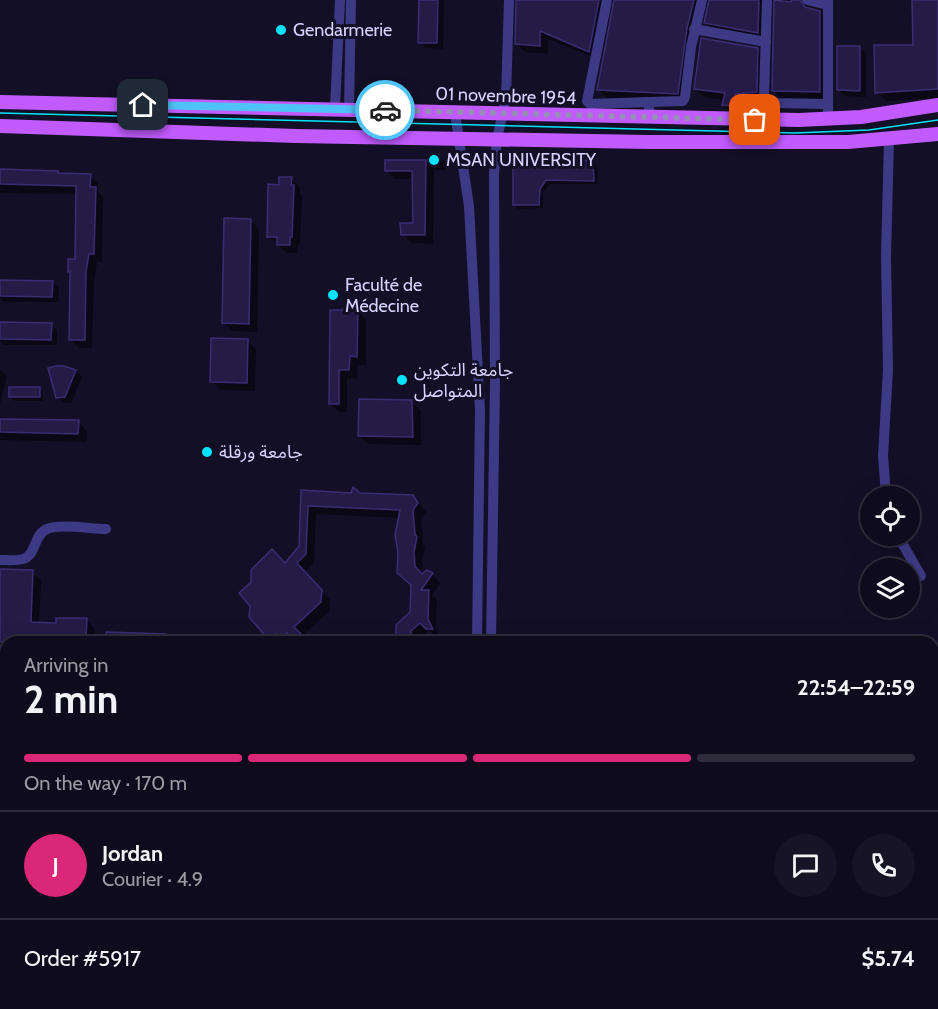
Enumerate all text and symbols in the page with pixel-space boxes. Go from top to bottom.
place label: Gendarmerie [293,19,392,41]
marker: Gendarmerie [274,23,288,37]
pin [117,79,168,130]
courier [355,80,415,140]
street label: 01 novembre 1954 [435,83,577,109]
icon: home [126,88,159,121]
icon: car [369,94,402,127]
pin [729,94,780,145]
icon: bag [738,103,771,136]
place label: MSAN UNIVERSITY [446,149,597,171]
marker: MSAN UNIVERSITY [427,153,441,167]
place label: Faculté de Médecine [345,274,422,317]
marker: Faculté de Médecine [326,288,340,302]
place label: جامعة التكوين المتواصل [414,359,513,402]
marker: جامعة التكوين المتواصل [395,373,409,387]
place label: جامعة ورقلة [219,441,303,463]
marker: جامعة ورقلة [200,445,214,459]
map controls [860,486,920,618]
button: locate [860,486,920,546]
button: layers [860,558,920,618]
text: Arriving in [24,653,108,677]
text: 22:54–22:59 [797,674,915,701]
text: 2 min [24,675,118,723]
text: On the way · 170 m [24,771,187,795]
button: chat [774,834,837,897]
button: phone [852,834,915,897]
text: Jordan [102,840,163,867]
text: J [52,852,59,879]
text: Courier · 4.9 [102,867,203,891]
text: Order #5917 [24,945,141,972]
text: $5.74 [861,945,915,972]

